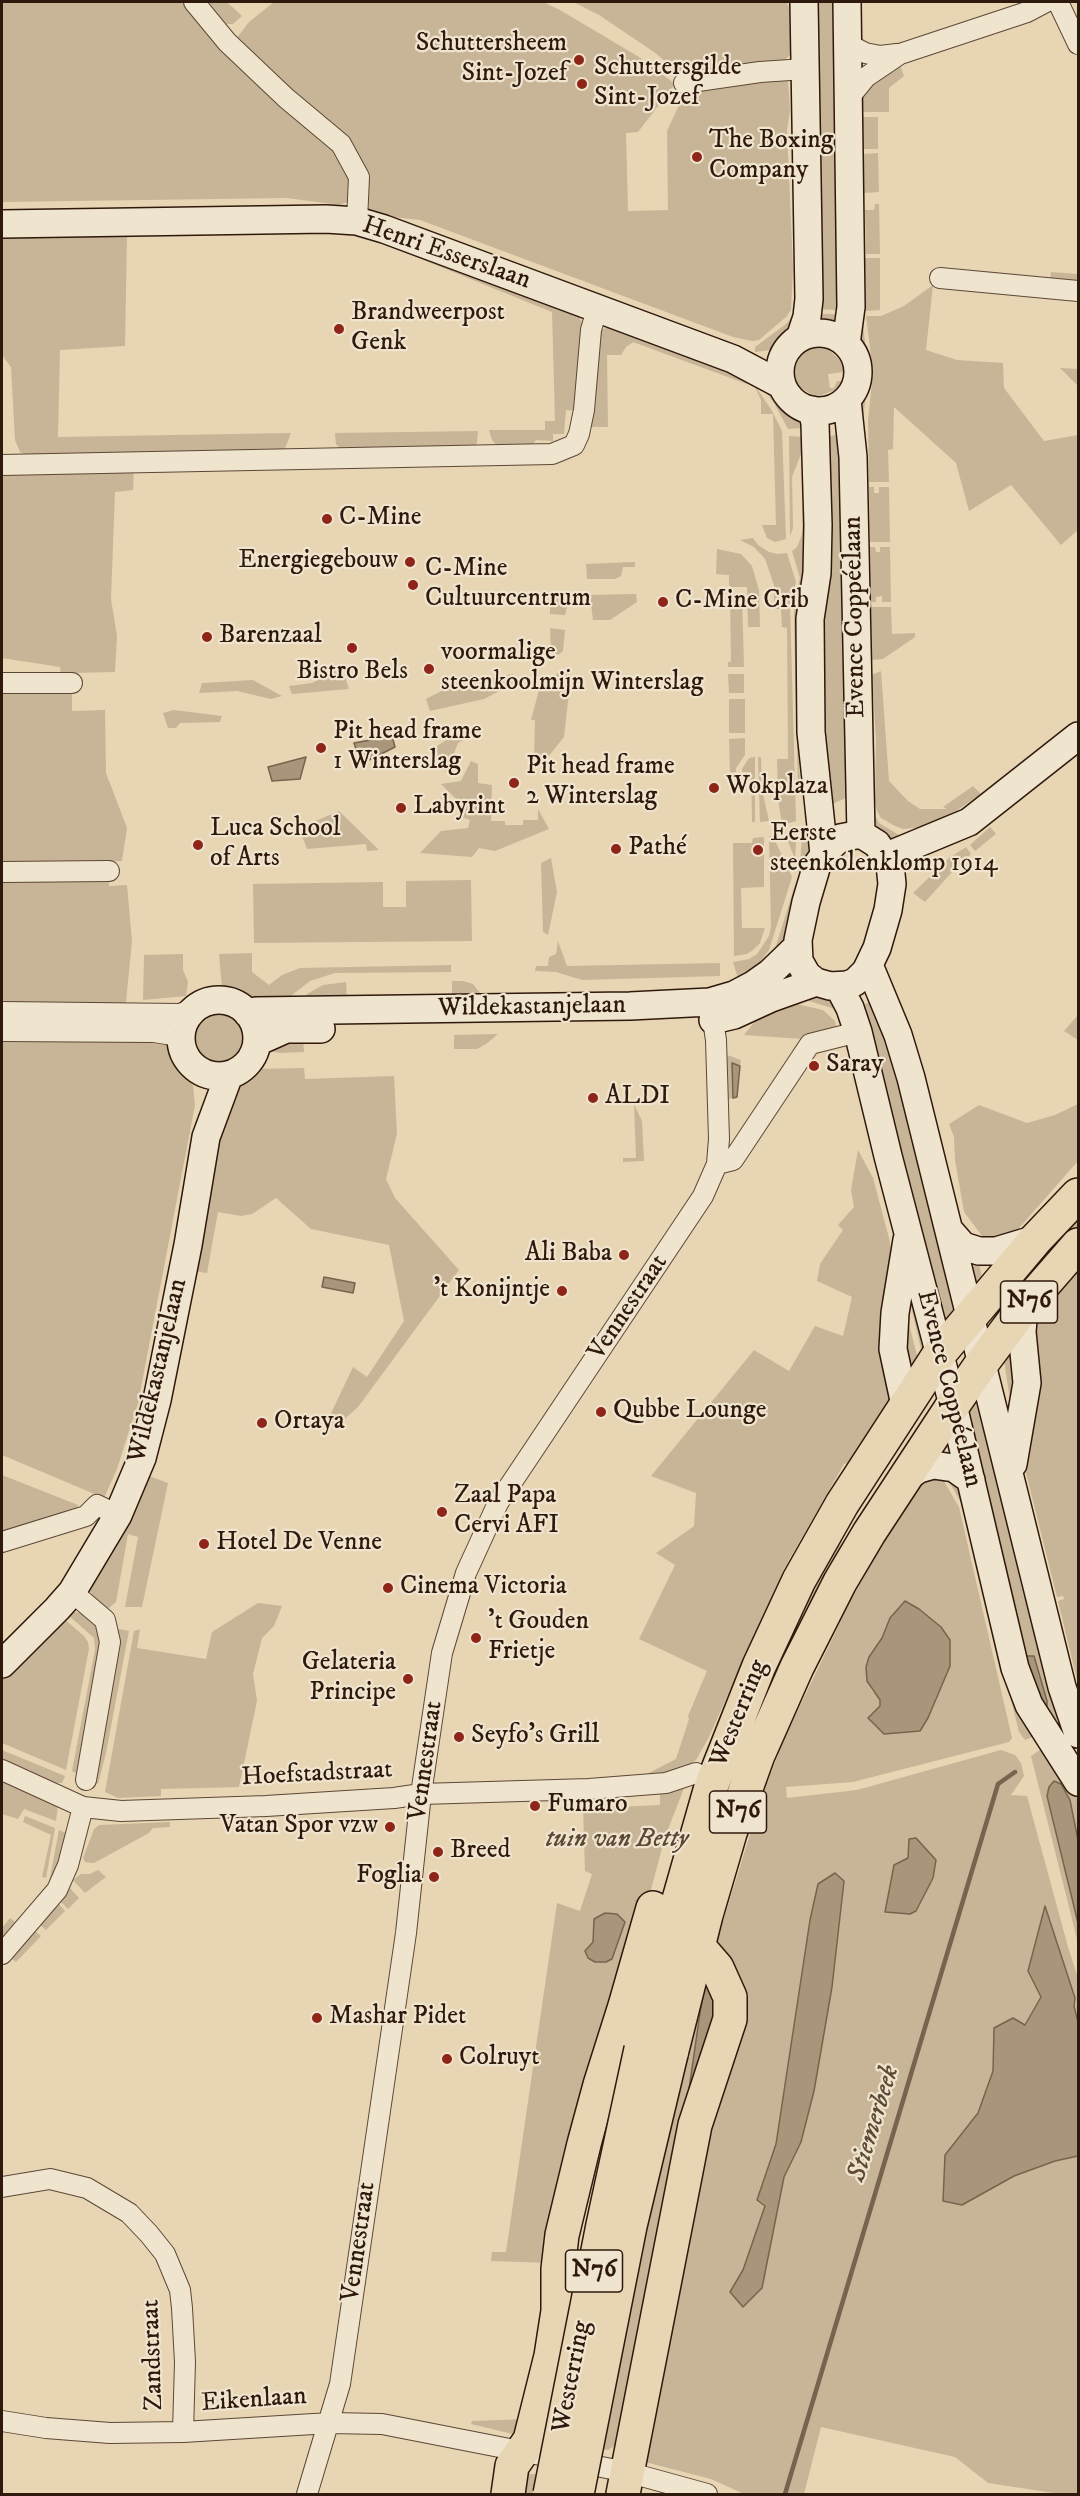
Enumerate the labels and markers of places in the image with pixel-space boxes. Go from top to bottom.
place label: Schuttersheem Sint-Jozef [416,29,567,90]
marker: Schuttersheem Sint-Jozef [572,53,586,67]
place label: Schuttersgilde Sint-Jozef [594,53,742,114]
marker: Schuttersgilde Sint-Jozef [575,77,589,91]
place label: The Boxing Company [709,126,833,188]
marker: The Boxing Company [690,150,704,164]
place label: Brandweerpost Genk [351,298,505,360]
marker: Brandweerpost Genk [332,322,346,336]
place label: C-Mine [339,503,422,535]
marker: C-Mine [320,512,334,526]
place label: Energiegebouw [238,546,398,578]
place label: C-Mine Cultuurcentrum [425,554,591,616]
marker: Energiegebouw [403,555,417,569]
marker: C-Mine Cultuurcentrum [406,578,420,592]
place label: C-Mine Crib [675,586,809,618]
marker: C-Mine Crib [656,595,670,609]
place label: Barenzaal [219,621,322,653]
marker: Barenzaal [200,630,214,644]
place label: voormalige steenkoolmijn Winterslag [441,638,703,700]
marker: Bistro Bels [345,641,359,655]
place label: Bistro Bels [296,657,408,689]
marker: voormalige steenkoolmijn Winterslag [422,662,436,676]
place label: Pit head frame 1 Winterslag [333,717,482,778]
marker: Pit head frame 1 Winterslag [314,741,328,755]
place label: Pit head frame 2 Winterslag [526,752,675,814]
place label: Wokplaza [726,772,828,804]
marker: Pit head frame 2 Winterslag [507,776,521,790]
marker: Wokplaza [707,781,721,795]
place label: Labyrint [413,792,505,824]
marker: Labyrint [394,801,408,815]
place label: Luca School of Arts [210,814,340,876]
place label: Eerste steenkolenklomp 1914 [770,819,998,880]
place label: Pathé [628,833,687,865]
marker: Luca School of Arts [191,838,205,852]
marker: Pathé [609,842,623,856]
marker: Eerste steenkolenklomp 1914 [751,843,765,857]
place label: Saray [826,1050,884,1082]
marker: Saray [807,1059,821,1073]
place label: ALDI [605,1082,670,1114]
marker: ALDI [586,1091,600,1105]
place label: Ali Baba [525,1239,612,1271]
marker: Ali Baba [617,1248,631,1262]
place label: 't Konijntje [434,1275,550,1307]
marker: 't Konijntje [555,1284,569,1298]
place label: Qubbe Lounge [613,1396,766,1428]
marker: Qubbe Lounge [594,1405,608,1419]
place label: Ortaya [274,1407,345,1439]
marker: Ortaya [255,1416,269,1430]
place label: Zaal Papa Cervi AFI [454,1481,559,1542]
marker: Zaal Papa Cervi AFI [435,1505,449,1519]
place label: Hotel De Venne [216,1528,382,1560]
marker: Hotel De Venne [197,1537,211,1551]
place label: Cinema Victoria [400,1572,567,1604]
marker: Cinema Victoria [381,1581,395,1595]
place label: 't Gouden Frietje [488,1607,589,1668]
marker: 't Gouden Frietje [469,1631,483,1645]
place label: Gelateria Principe [302,1648,396,1709]
marker: Gelateria Principe [401,1672,415,1686]
place label: Seyfo's Grill [471,1721,599,1753]
marker: Seyfo's Grill [452,1730,466,1744]
place label: Fumaro [547,1790,628,1822]
marker: Fumaro [528,1799,542,1813]
place label: Vatan Spor vzw [220,1811,378,1843]
marker: Vatan Spor vzw [383,1820,397,1834]
place label: Breed [450,1836,510,1868]
marker: Breed [431,1845,445,1859]
place label: Foglia [356,1861,422,1893]
marker: Foglia [427,1870,441,1884]
place label: Mashar Pidet [329,2002,466,2034]
marker: Mashar Pidet [310,2011,324,2025]
place label: Colruyt [459,2043,540,2075]
marker: Colruyt [440,2052,454,2066]

